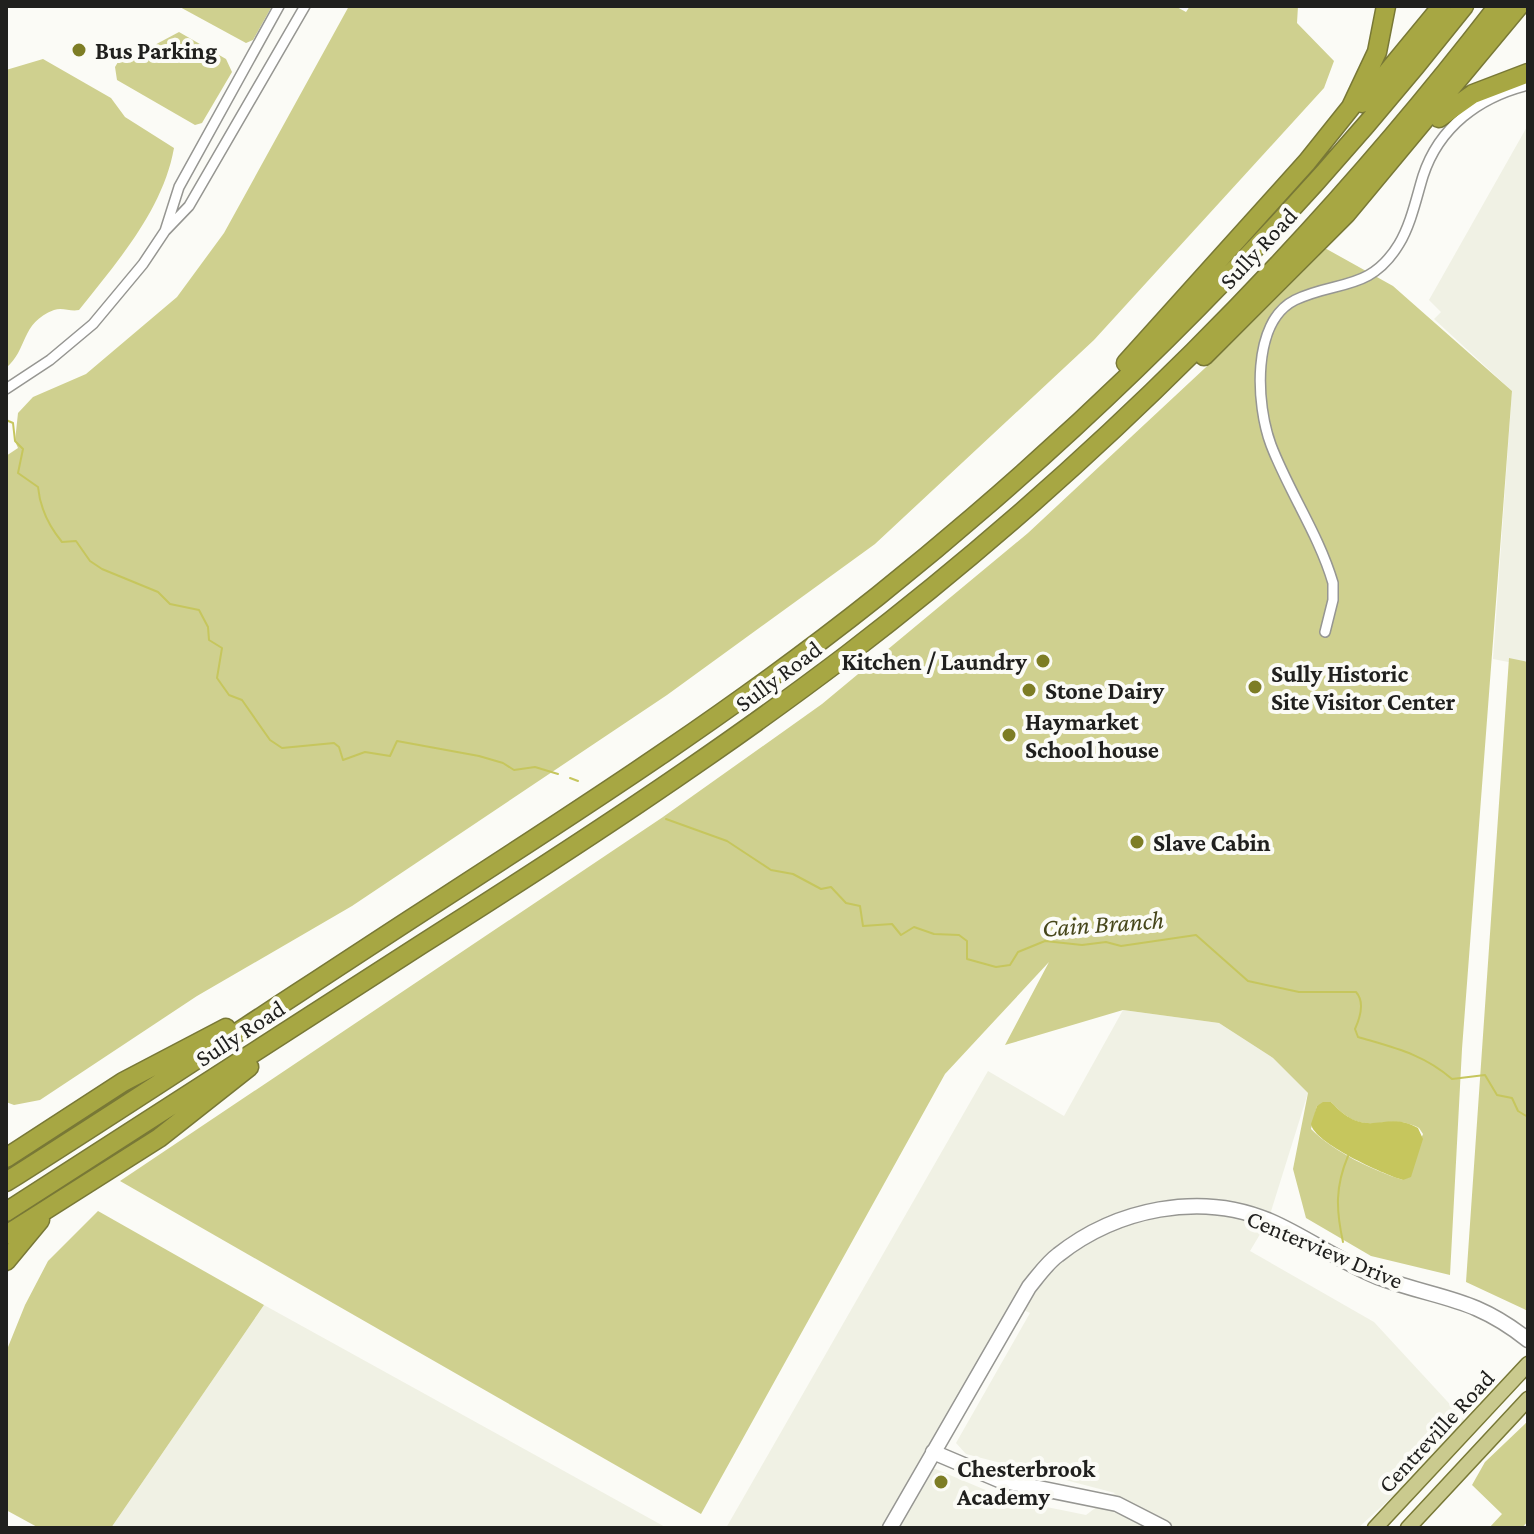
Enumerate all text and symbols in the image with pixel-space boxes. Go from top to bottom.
place label: Bus Parking [95,37,217,64]
marker: Bus Parking [70,41,88,59]
street label: Sully Road [1214,202,1302,294]
street label: Sully Road [730,635,827,717]
place label: Kitchen / Laundry [841,648,1027,675]
marker: Kitchen / Laundry [1034,652,1052,670]
place label: Sully Historic Site Visitor Center [1271,660,1456,715]
place label: Stone Dairy [1045,677,1164,704]
marker: Sully Historic Site Visitor Center [1246,678,1264,696]
marker: Stone Dairy [1020,681,1038,699]
place label: Haymarket School house [1025,708,1159,763]
marker: Haymarket School house [1000,726,1018,744]
place label: Slave Cabin [1153,829,1271,856]
marker: Slave Cabin [1128,833,1146,851]
water label: Cain Branch [1041,905,1165,943]
street label: Sully Road [190,994,290,1072]
street label: Centerview Drive [1243,1204,1407,1294]
street label: Centreville Road [1372,1364,1500,1498]
place label: Chesterbrook Academy [956,1455,1096,1510]
marker: Chesterbrook Academy [932,1473,950,1491]

